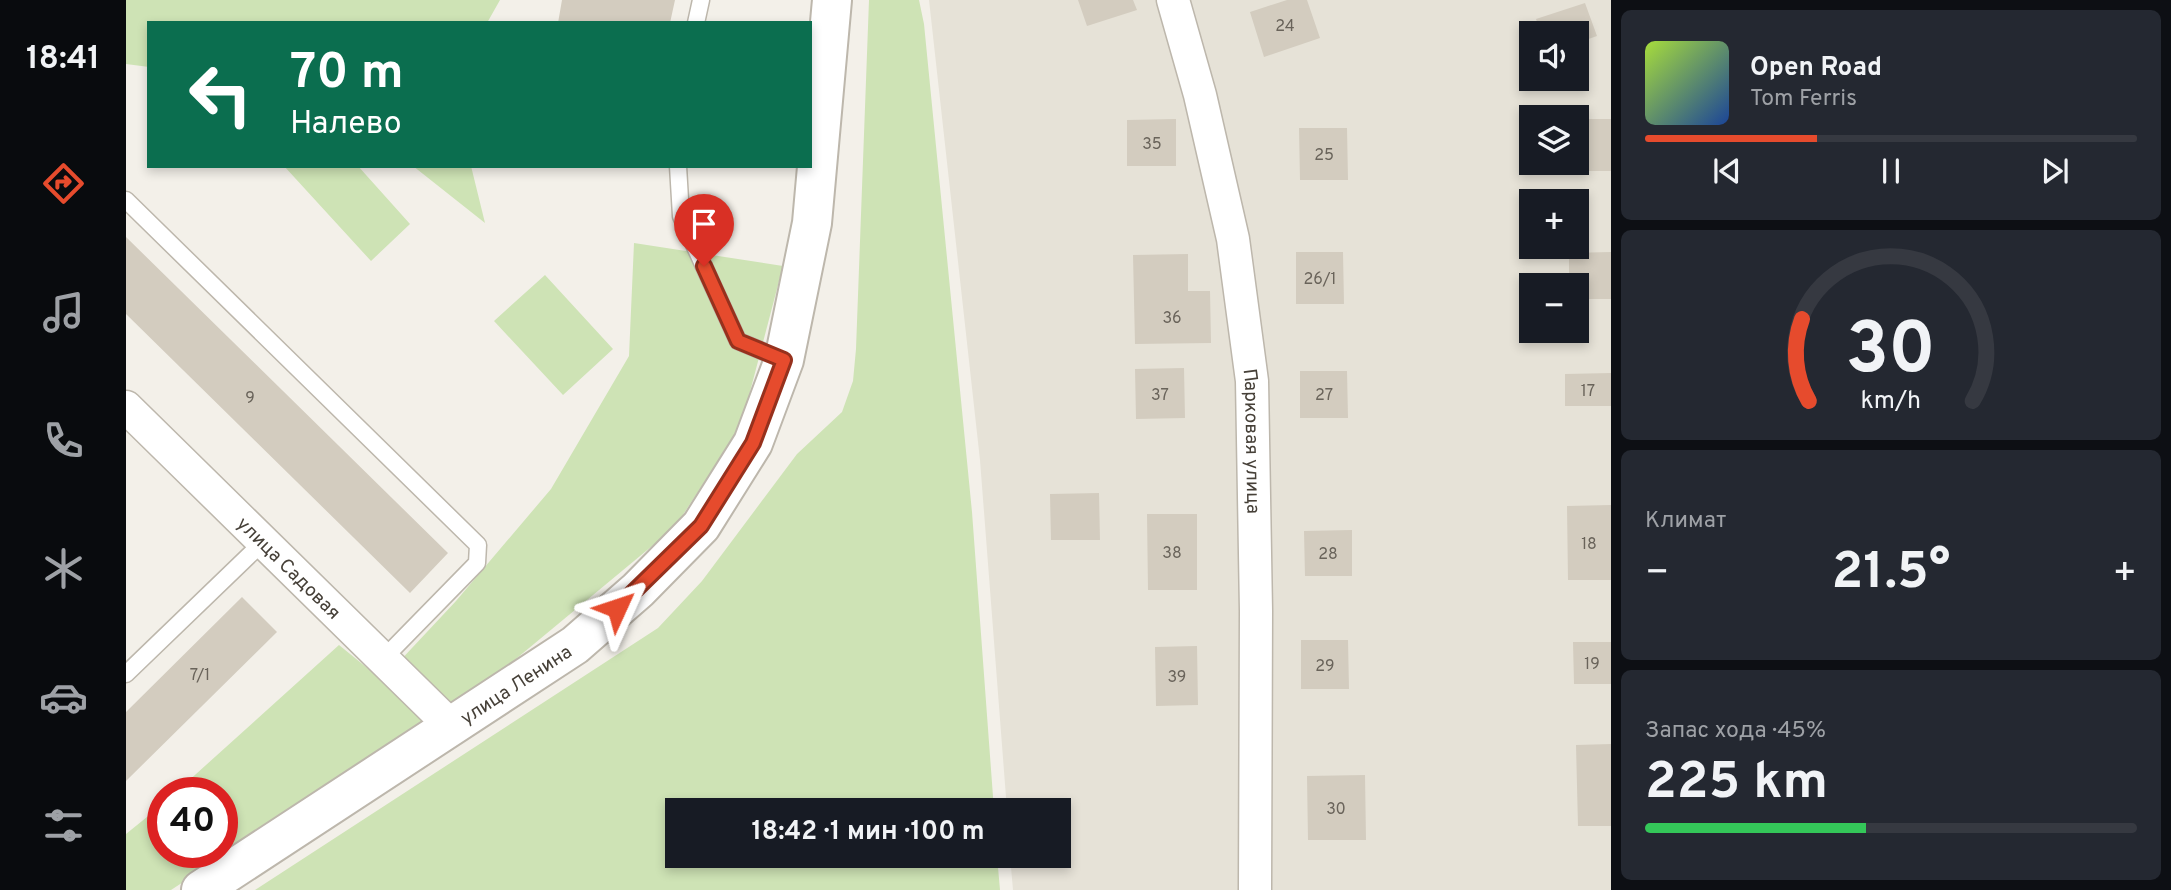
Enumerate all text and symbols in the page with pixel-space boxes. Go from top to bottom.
house number: 24 [1275,17,1295,37]
map controls [1519,21,1589,343]
button: sound [1519,21,1589,91]
text: 18:41 [26,40,100,80]
text: 70 m [290,44,404,106]
icon: left [175,49,266,140]
text: Open Road [1750,52,1882,85]
text: Tom Ferris [1750,85,1857,114]
text: Налево [290,105,402,145]
button: layers [1519,105,1589,175]
house number: 35 [1142,135,1162,155]
house number: 25 [1314,146,1334,166]
icon: previous [1708,152,1746,190]
icon: pause [1872,152,1910,190]
icon: next [2036,152,2074,190]
icon: directions [39,159,88,208]
button: + [1519,189,1589,259]
pin [674,194,734,266]
icon: arrive [685,205,723,243]
house number: 26/1 [1303,270,1337,290]
button: − [1519,273,1589,343]
icon: music [39,288,88,337]
text: 30 [1846,307,1936,399]
house number: 36 [1162,309,1182,329]
street label: Парковая улица [1236,367,1264,514]
house number: 17 [1581,382,1595,402]
house number: 37 [1151,386,1169,406]
house number: 27 [1315,386,1333,406]
text: km/h [1861,386,1921,418]
house number: 9 [245,389,255,409]
icon: phone [39,416,88,465]
text: Климат [1645,507,1726,536]
street label: улица Садовая [231,512,345,625]
house number: 18 [1581,535,1597,555]
text: 21.5° [1832,541,1950,607]
icon: climate [39,544,88,593]
house number: 38 [1162,544,1182,564]
house number: 28 [1318,545,1338,565]
text: − [1645,550,1670,599]
text: + [2112,550,2137,599]
position arrow [580,571,654,645]
street label: улица Ленина [456,640,577,731]
house number: 19 [1584,655,1600,675]
house number: 29 [1315,657,1335,677]
house number: 7/1 [190,666,210,686]
house number: 39 [1168,668,1186,688]
icon: car [39,673,88,722]
text: Запас хода · 45% [1645,717,1826,746]
text: 225 km [1645,751,1828,817]
speed limit sign: 40 [147,777,238,868]
house number: 30 [1326,800,1346,820]
icon: filters [39,801,88,850]
text: 18:42 · 1 мин · 100 m [751,816,985,849]

